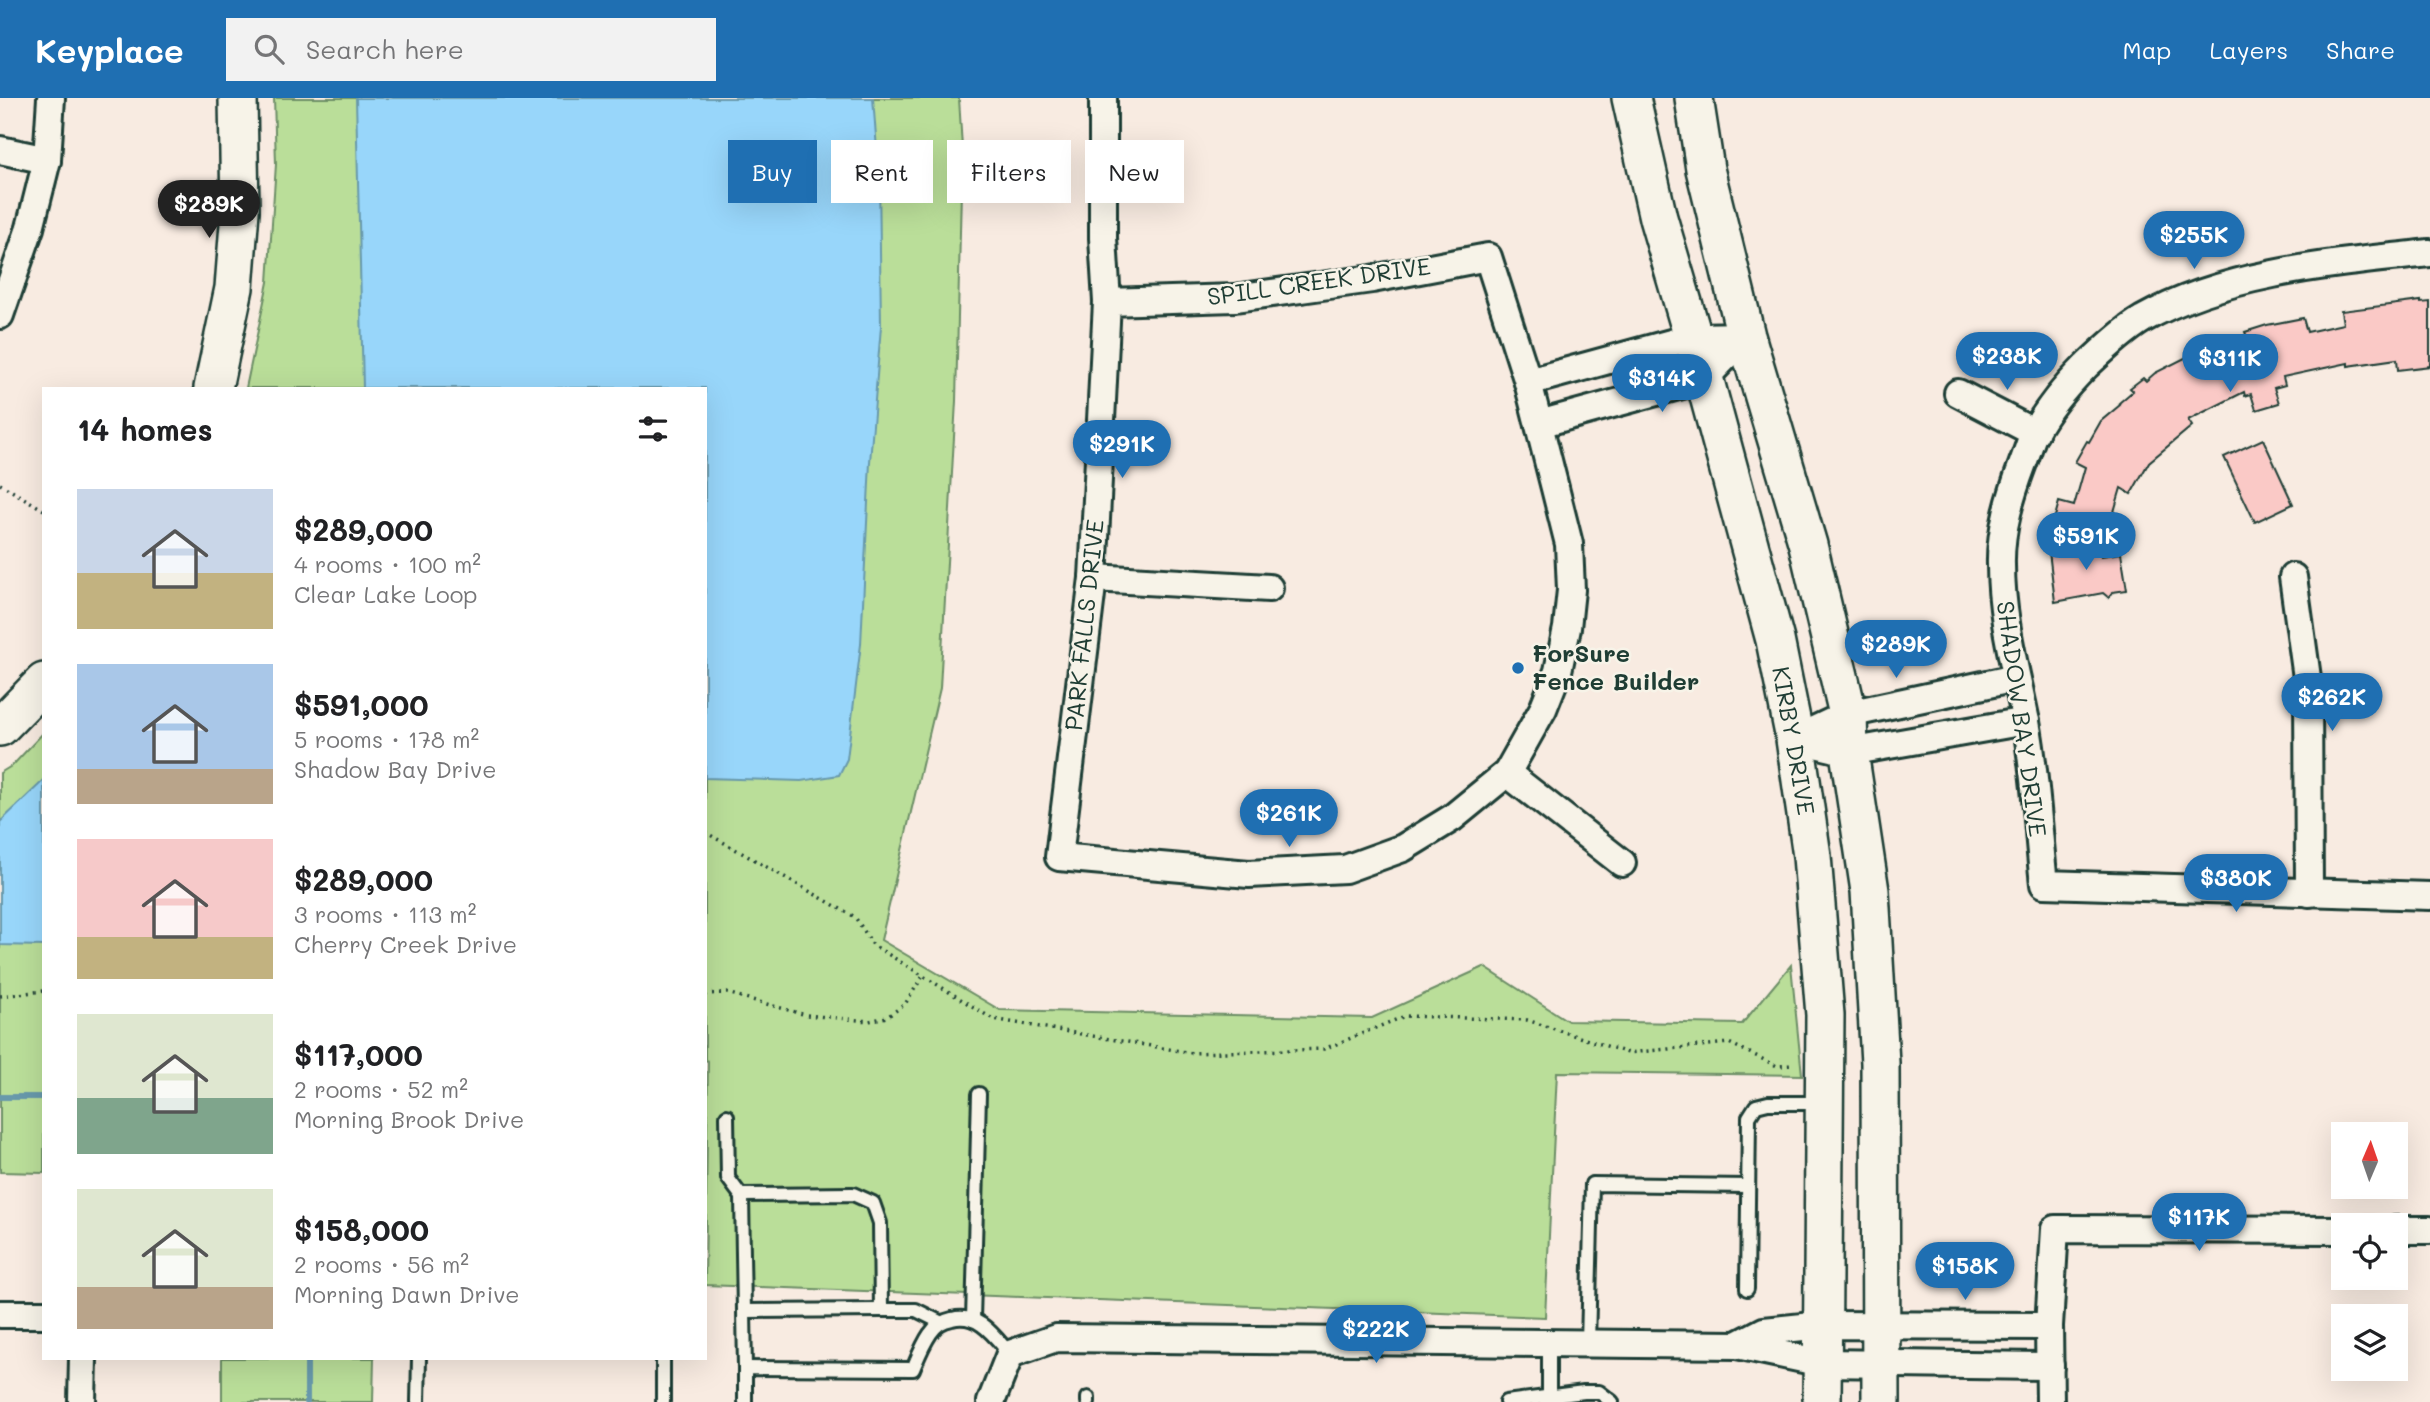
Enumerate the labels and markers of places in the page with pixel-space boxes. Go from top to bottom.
pin: $289K [160,180,258,240]
pin: $255K [2145,212,2243,271]
pin: $238K [1958,332,2056,392]
pin: $311K [2181,334,2279,394]
pin: $314K [1613,354,1711,414]
pin: $291K [1073,420,1171,480]
pin: $591K [2037,512,2135,572]
pin: $289K [1847,620,1945,680]
place label: ForSure Fence Builder [1532,637,1699,696]
marker: ForSure Fence Builder [1510,660,1526,676]
pin: $262K [2283,674,2381,733]
pin: $261K [1240,790,1338,849]
pin: $380K [2187,854,2285,914]
pin: $117K [2150,1194,2248,1253]
pin: $158K [1916,1242,2014,1302]
pin: $222K [1327,1306,1425,1365]

